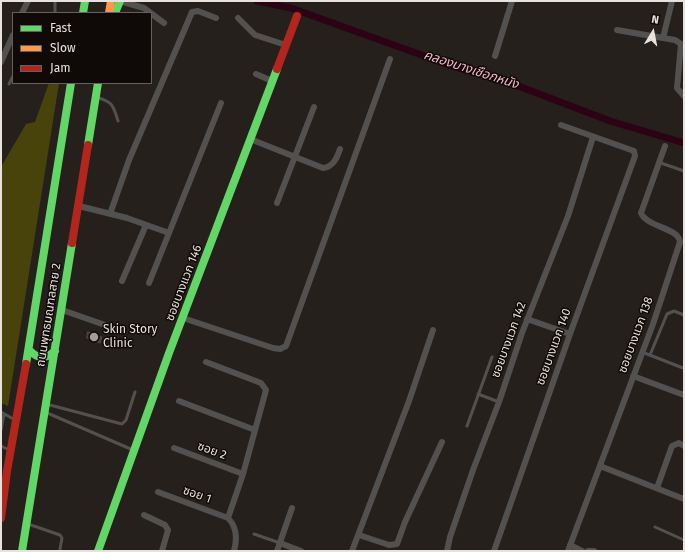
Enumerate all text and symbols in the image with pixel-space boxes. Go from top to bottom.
legend [12,12,152,84]
north arrow [633,12,673,52]
text: N [650,13,660,27]
text: Fast [50,21,72,35]
text: Slow [50,41,76,55]
water label: คลองบางเชือกหนัง [422,47,520,93]
text: Jam [50,61,70,75]
street label: ซอยบางแวก 146 [163,243,205,323]
street label: ถนนพุทธมณฑลสาย 2 [34,262,64,368]
street label: ซอยบางแวก 138 [616,295,656,375]
street label: ซอยบางแวก 142 [489,300,529,380]
street label: ซอยบางแวก 140 [533,307,575,387]
place label: Skin Story Clinic [103,323,158,351]
marker: Skin Story Clinic [88,331,100,343]
street label: ซอย 2 [196,439,228,463]
street label: ซอย 1 [181,483,213,507]

